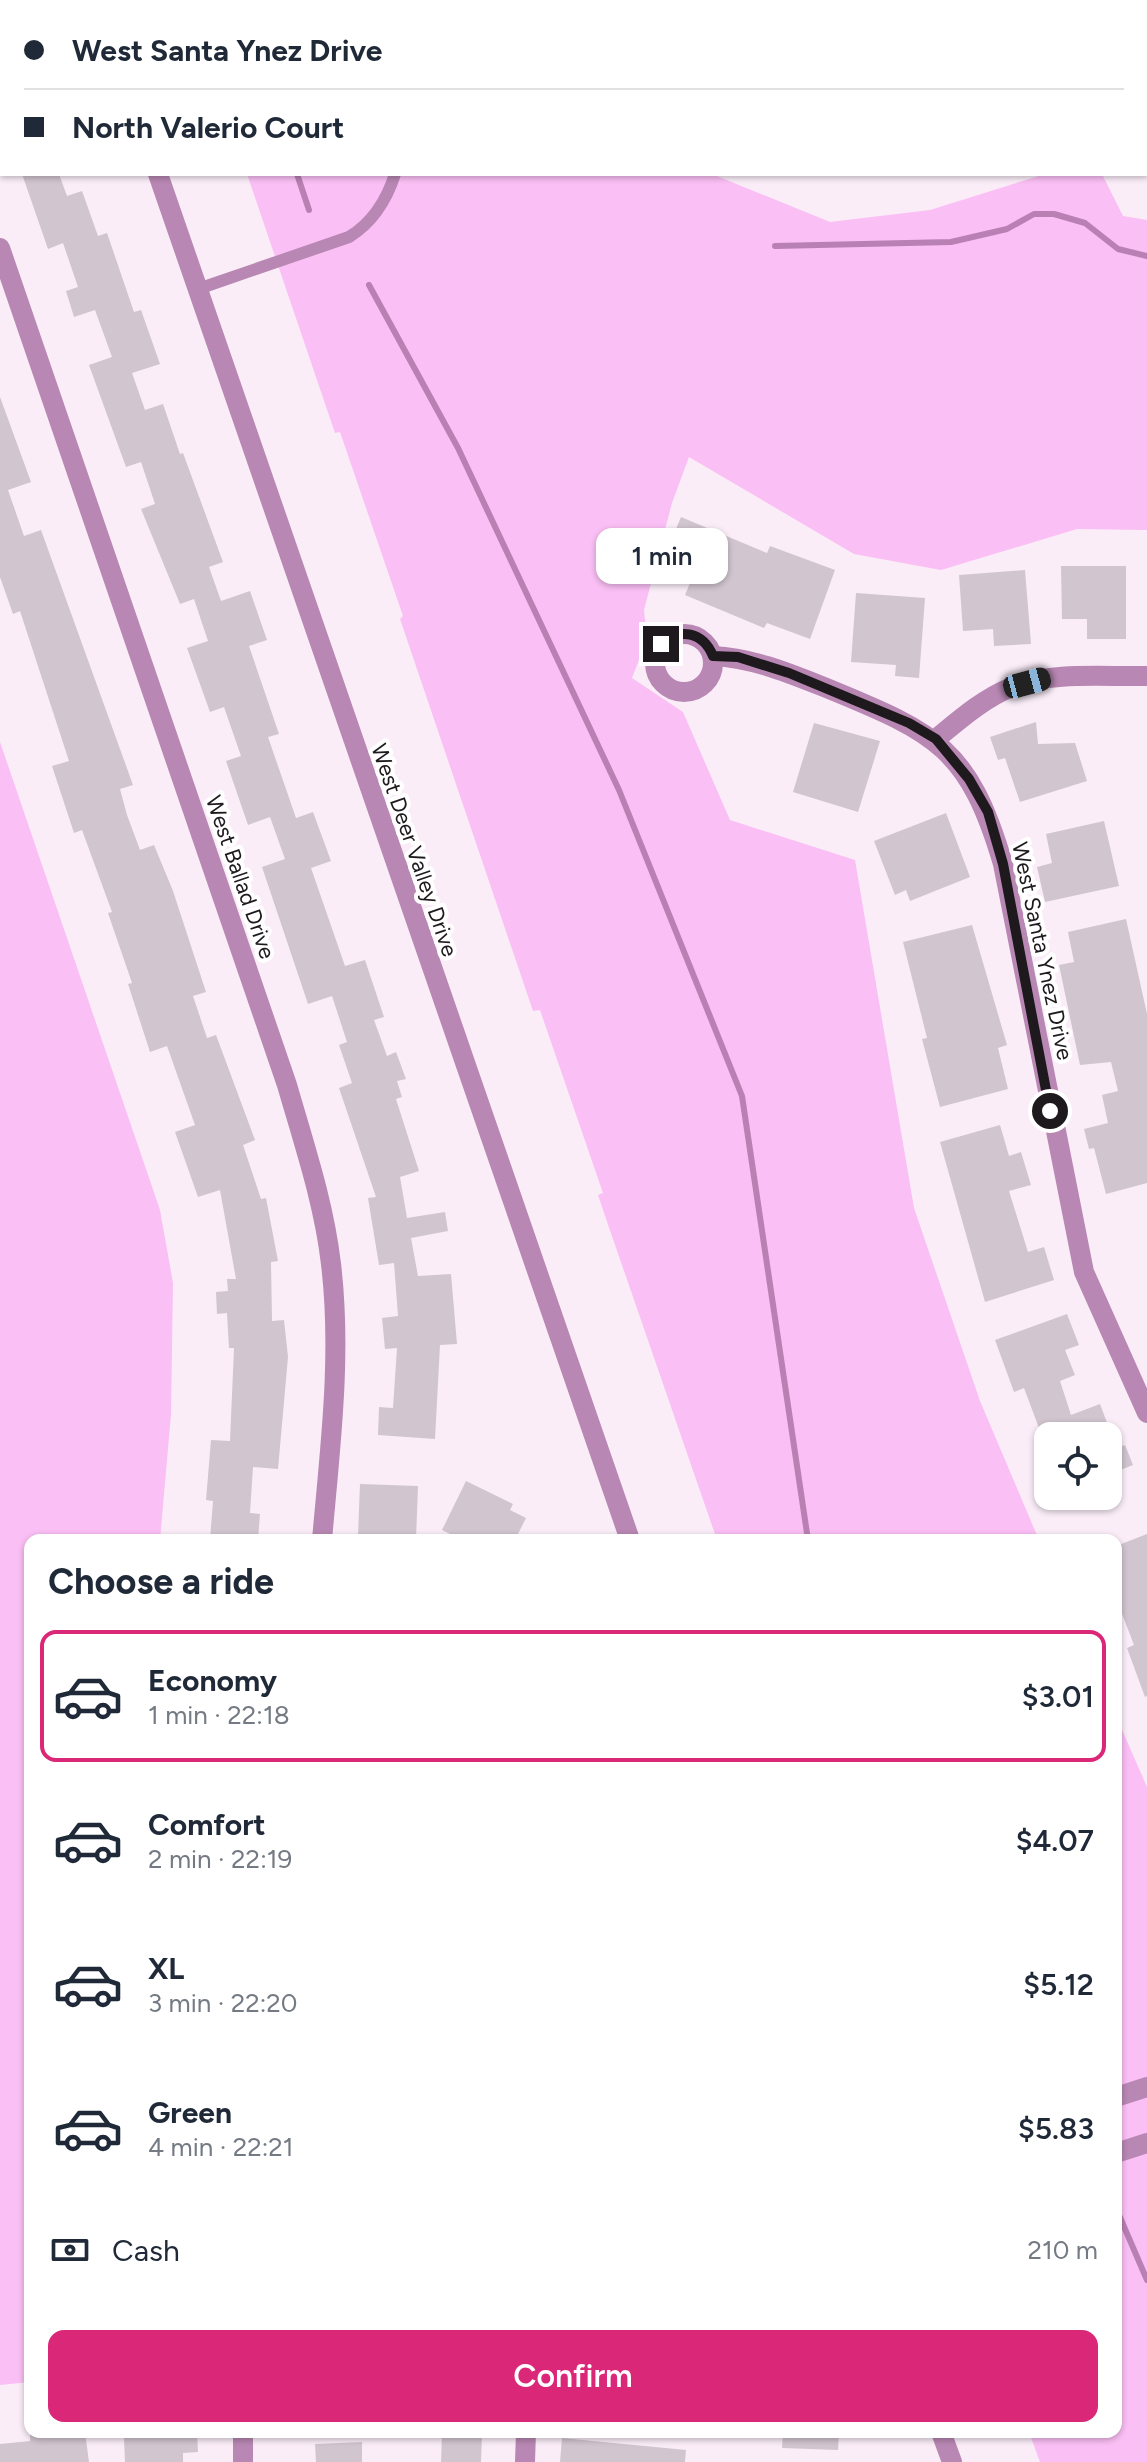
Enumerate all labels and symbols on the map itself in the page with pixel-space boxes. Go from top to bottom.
callout: 1 min [595,528,727,584]
route end [643,626,679,662]
car [1001,665,1053,701]
street label: West Deer Valley Drive [365,740,464,960]
street label: West Ballad Drive [200,792,281,962]
street label: West Santa Ynez Drive [1006,840,1079,1063]
route start [1032,1093,1068,1129]

